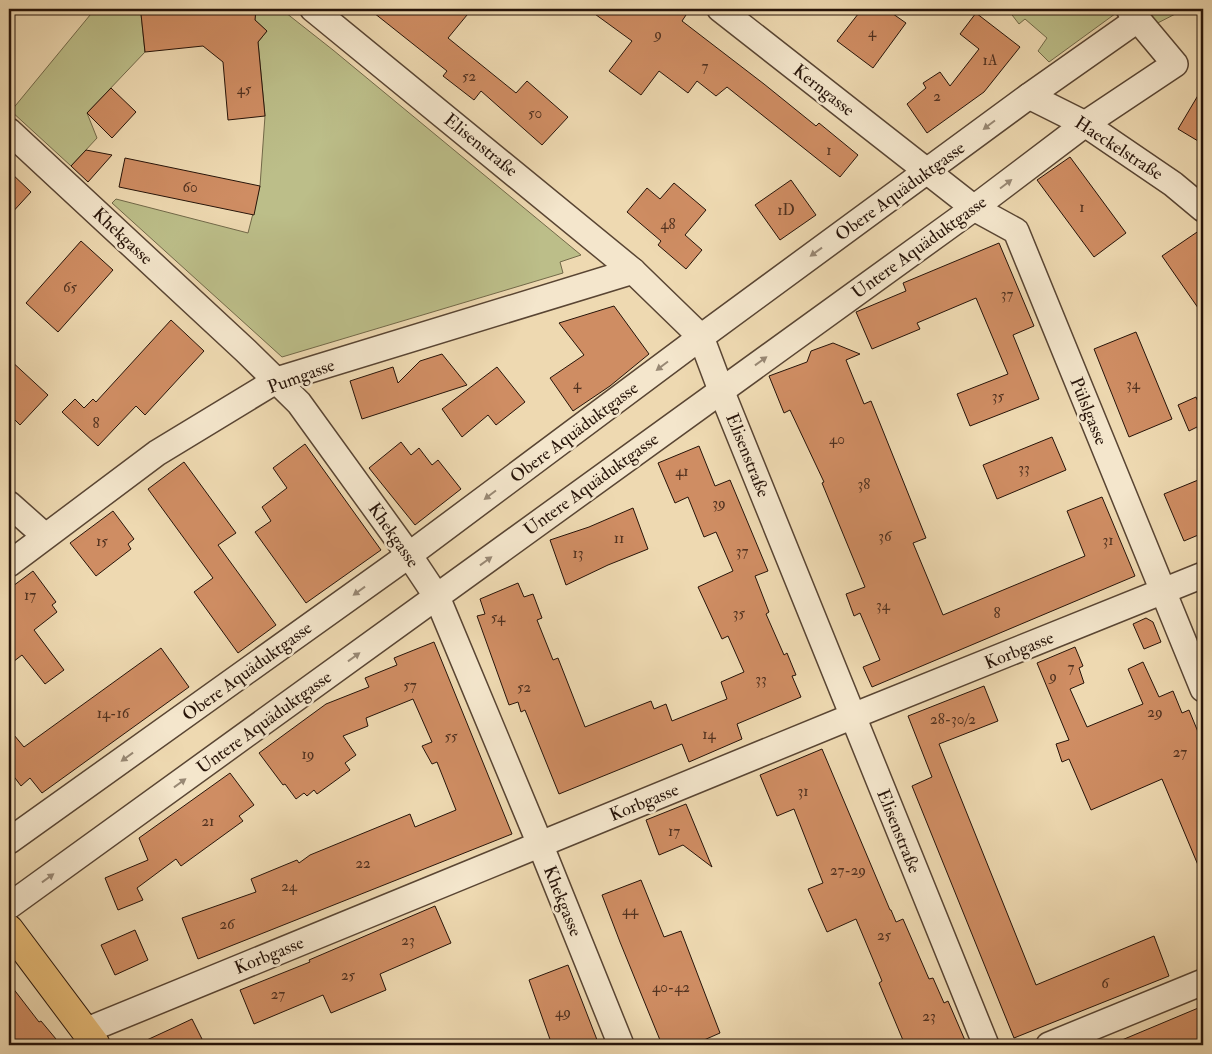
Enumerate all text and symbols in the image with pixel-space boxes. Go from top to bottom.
house number: 4 [868,23,877,42]
house number: 9 [653,25,662,44]
house number: 1A [983,51,998,70]
house number: 7 [702,57,709,76]
street label: Kerngasse [788,59,860,122]
house number: 52 [462,67,476,86]
house number: 45 [237,80,252,99]
house number: 2 [933,87,941,106]
house number: 50 [528,104,542,123]
street label: Elisenstraße [439,109,523,183]
street label: Haeckelstraße [1070,111,1168,186]
one-way arrow [982,120,996,130]
street label: Obere Aquäduktgasse [831,136,970,246]
house number: 1 [826,141,832,160]
house number: 60 [182,178,198,197]
one-way arrow [999,179,1013,189]
street label: Untere Aquäduktgasse [847,190,992,304]
house number: 1 [1079,198,1085,217]
house number: 1D [777,201,795,220]
street label: Khekgasse [88,203,158,270]
house number: 48 [660,215,676,234]
one-way arrow [809,247,823,257]
house number: 65 [63,278,77,297]
house number: 37 [1001,285,1013,304]
street label: Pumgasse [264,354,338,399]
one-way arrow [754,356,768,366]
one-way arrow [655,361,669,371]
street label: Pülslgasse [1065,374,1113,449]
house number: 4 [573,375,582,394]
house number: 34 [1126,375,1141,394]
street label: Obere Aquäduktgasse [505,376,643,488]
house number: 35 [992,387,1005,406]
street label: Elisenstraße [720,410,775,501]
house number: 8 [92,414,100,433]
street label: Untere Aquäduktgasse [519,427,664,541]
house number: 40 [829,430,845,449]
house number: 33 [1018,459,1030,478]
house number: 41 [675,462,689,481]
house number: 38 [858,475,870,494]
one-way arrow [484,489,497,500]
house number: 39 [712,494,726,513]
street label: Khekgasse [363,498,425,573]
house number: 36 [878,527,893,546]
house number: 11 [614,529,624,548]
house number: 31 [1102,531,1114,550]
house number: 15 [96,532,108,551]
house number: 37 [736,542,748,561]
house number: 13 [572,544,584,563]
one-way arrow [479,556,493,566]
house number: 17 [24,586,36,605]
one-way arrow [352,586,366,596]
house number: 34 [876,596,891,615]
house number: 35 [733,604,746,623]
house number: 8 [993,604,1001,623]
house number: 54 [491,608,506,627]
street label: Obere Aquäduktgasse [178,616,317,726]
street label: Korbgasse [981,626,1058,675]
one-way arrow [347,652,361,662]
house number: 7 [1068,658,1075,677]
street label: Untere Aquäduktgasse [192,665,337,779]
house number: 9 [1048,667,1057,686]
house number: 33 [755,670,767,689]
house number: 57 [403,676,417,695]
house number: 52 [517,678,531,697]
house number: 29 [1147,703,1163,722]
house number: 14-16 [97,704,131,723]
house number: 28-30/2 [930,710,976,729]
house number: 14 [702,725,717,744]
house number: 55 [444,727,458,746]
house number: 27 [1173,743,1187,762]
house number: 19 [302,745,314,764]
one-way arrow [120,752,134,762]
one-way arrow [173,777,186,788]
street label: Korbgasse [606,778,683,827]
house number: 31 [797,782,809,801]
street label: Elisenstraße [871,786,926,877]
house number: 21 [202,812,214,831]
house number: 17 [668,822,680,841]
house number: 22 [355,854,371,873]
house number: 27-29 [830,861,866,880]
street label: Khekgasse [538,863,587,940]
one-way arrow [41,873,55,883]
house number: 24 [281,877,298,896]
house number: 44 [622,901,639,920]
house number: 26 [219,915,236,934]
house number: 25 [877,926,891,945]
street label: Korbgasse [231,931,308,980]
house number: 23 [401,931,415,950]
house number: 25 [341,966,355,985]
house number: 6 [1101,974,1110,993]
house number: 40-42 [652,978,690,997]
house number: 27 [271,985,285,1004]
house number: 49 [555,1003,571,1022]
house number: 23 [922,1007,936,1026]

